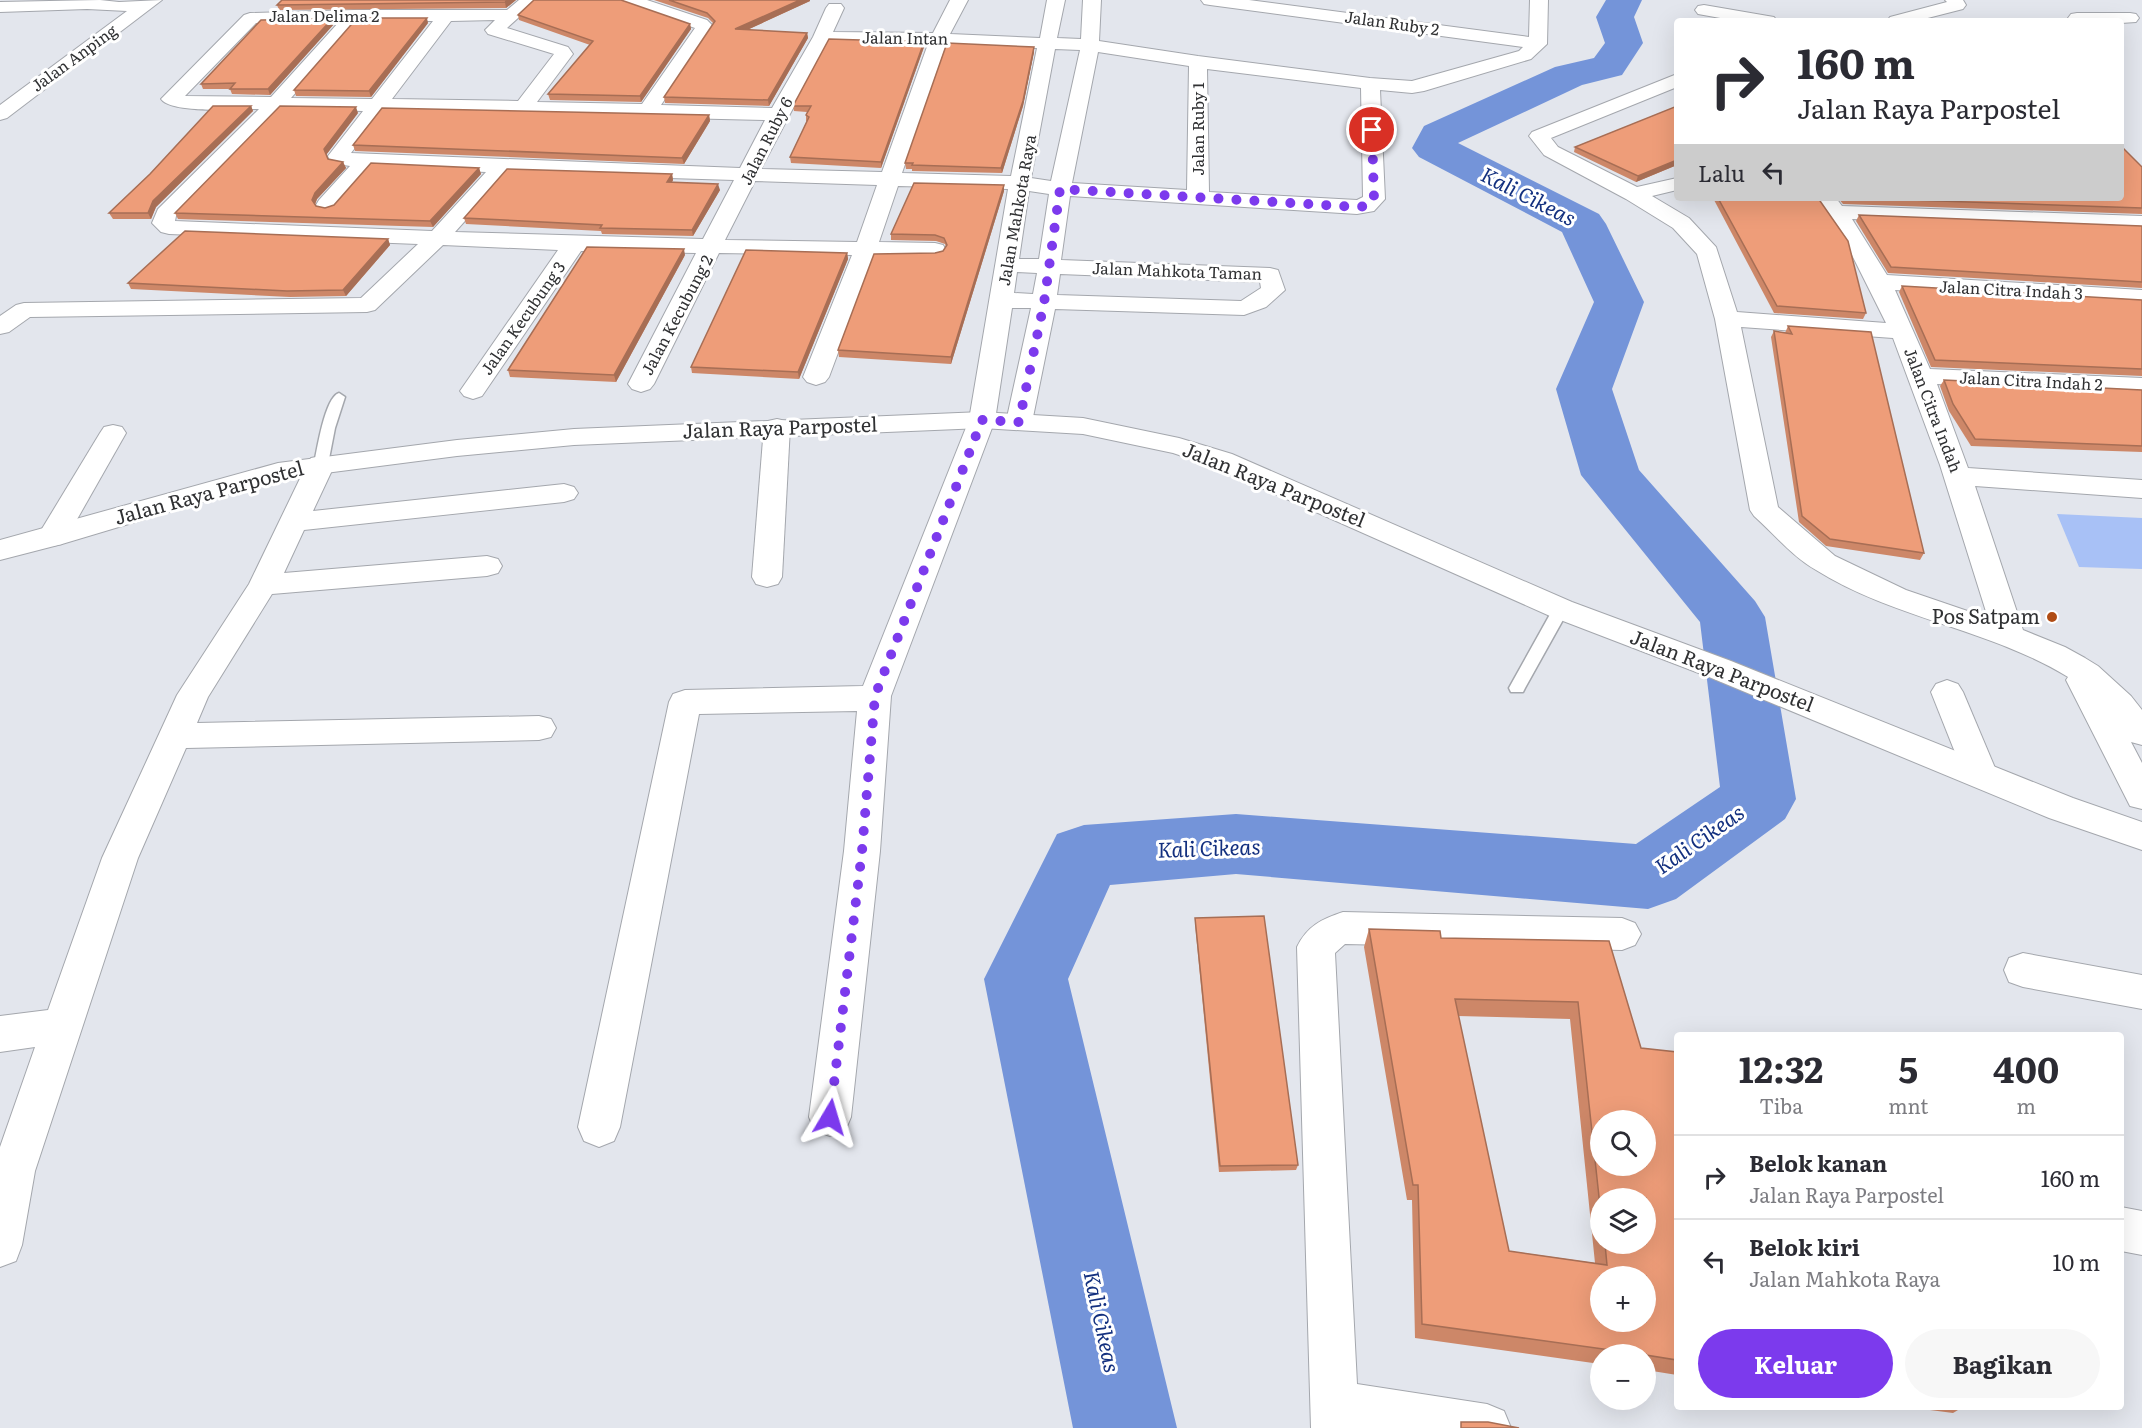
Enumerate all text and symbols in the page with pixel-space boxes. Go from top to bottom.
street label: Jalan Delima 2 [269,3,379,27]
street label: Jalan Ruby 2 [1343,4,1441,41]
street label: Jalan Anping [25,18,121,97]
street label: Jalan Intan [862,24,949,50]
text: 160 m [1797,30,1915,92]
icon: right [1698,42,1776,120]
street label: Jalan Ruby 1 [1185,82,1209,176]
text: Jalan Raya Parpostel [1797,87,2060,127]
street label: Jalan Ruby 6 [733,92,798,189]
pin [1346,104,1397,155]
icon: arrive [1355,113,1388,146]
street label: Jalan Mahkota Raya [991,132,1041,287]
text: Lalu [1698,156,1745,189]
icon: left [1757,156,1790,189]
water label: Kali Cikeas [1476,158,1582,232]
street label: Jalan Kecubung 2 [634,250,718,379]
street label: Jalan Mahkota Taman [1092,255,1263,285]
street label: Jalan Kecubung 3 [474,256,570,379]
street label: Jalan Citra Indah 3 [1939,273,2084,305]
street label: Jalan Citra Indah [1899,344,1969,476]
street label: Jalan Citra Indah 2 [1959,364,2103,396]
street label: Jalan Raya Parpostel [682,408,878,444]
street label: Jalan Raya Parpostel [1179,433,1371,534]
street label: Jalan Raya Parpostel [110,451,307,531]
place label: Pos Satpam [1932,600,2040,630]
marker: Pos Satpam [2045,610,2059,624]
street label: Jalan Raya Parpostel [1626,620,1819,718]
water label: Kali Cikeas [1647,796,1750,880]
water label: Kali Cikeas [1157,829,1261,864]
text: 12:32 [1739,1041,1823,1094]
text: 5 [1898,1041,1918,1094]
text: 400 [1993,1041,2059,1094]
position arrow [798,1085,862,1149]
text: Tiba [1759,1090,1803,1120]
text: mnt [1888,1090,1928,1120]
text: m [2016,1090,2036,1120]
map controls [1590,1110,1656,1410]
button: search [1590,1110,1656,1176]
text: Belok kanan [1749,1146,1887,1179]
icon: right [1698,1161,1731,1194]
text: 160 m [2041,1161,2100,1194]
text: Jalan Raya Parpostel [1749,1179,1944,1209]
button: layers [1590,1188,1656,1254]
text: Belok kiri [1749,1230,1860,1263]
icon: left [1698,1245,1731,1278]
text: 10 m [2053,1245,2100,1278]
text: Jalan Mahkota Raya [1749,1263,1940,1293]
button: + [1590,1266,1656,1332]
water label: Kali Cikeas [1078,1268,1129,1375]
button: Keluar [1698,1329,1893,1398]
button: Bagikan [1905,1329,2100,1398]
button: − [1590,1344,1656,1410]

